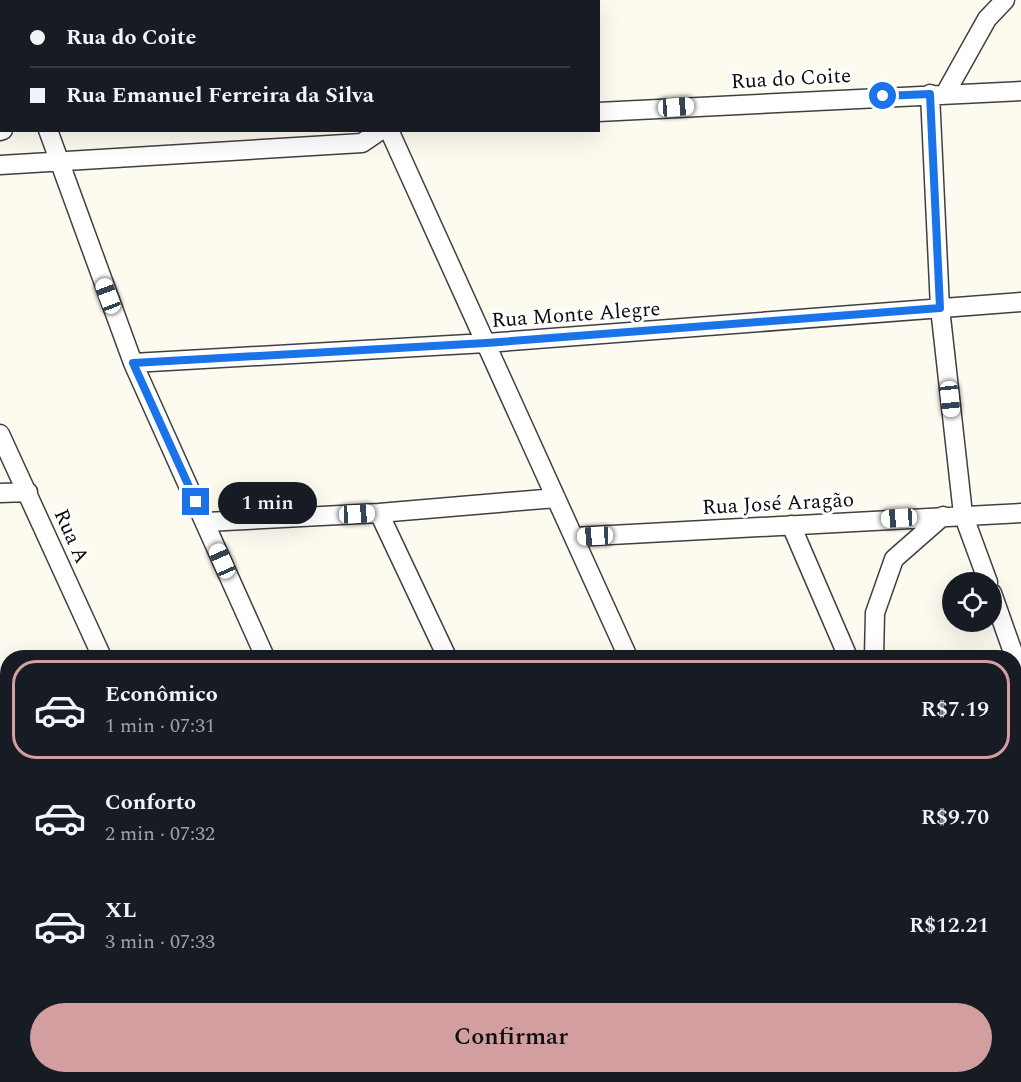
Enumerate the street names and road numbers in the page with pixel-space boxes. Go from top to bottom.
street label: Rua do Coite [730,60,852,98]
street label: Rua Monte Alegre [490,293,662,337]
street label: Rua José Aragão [701,484,855,524]
street label: Rua A [45,504,97,569]

